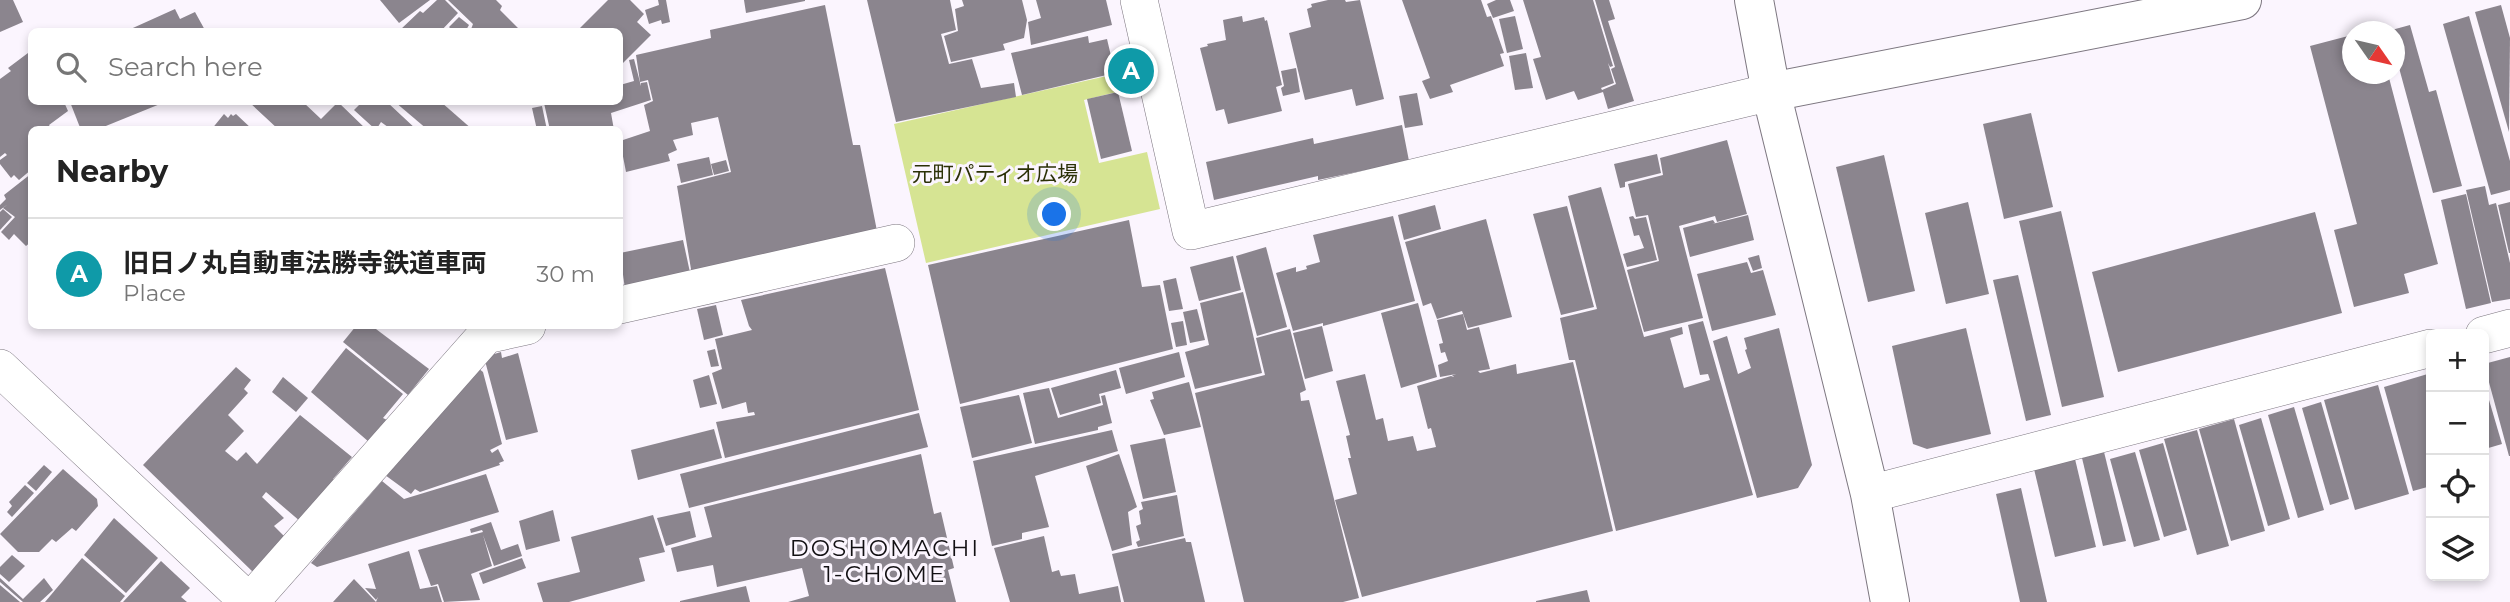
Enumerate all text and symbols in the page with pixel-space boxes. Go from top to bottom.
north arrow [2342,21,2405,84]
search box [28,28,623,105]
pin: A [1108,45,1154,97]
icon: search [52,48,90,86]
text: Search here [108,51,263,83]
text: Nearby [56,153,168,190]
park label: 元町パティオ広場 [912,161,1078,186]
your location [1037,197,1071,231]
text: 旧日ノ丸自動車法勝寺鉄道車両 [123,247,487,279]
text: A [70,260,88,288]
text: 30 m [536,260,595,288]
text: Place [123,279,186,307]
map controls [2426,329,2489,581]
button: + [2426,329,2489,392]
button: − [2426,392,2489,455]
button: locate [2426,455,2489,518]
button: layers [2426,518,2489,581]
district label: DOSHOMACHI 1-CHOME [790,534,980,588]

